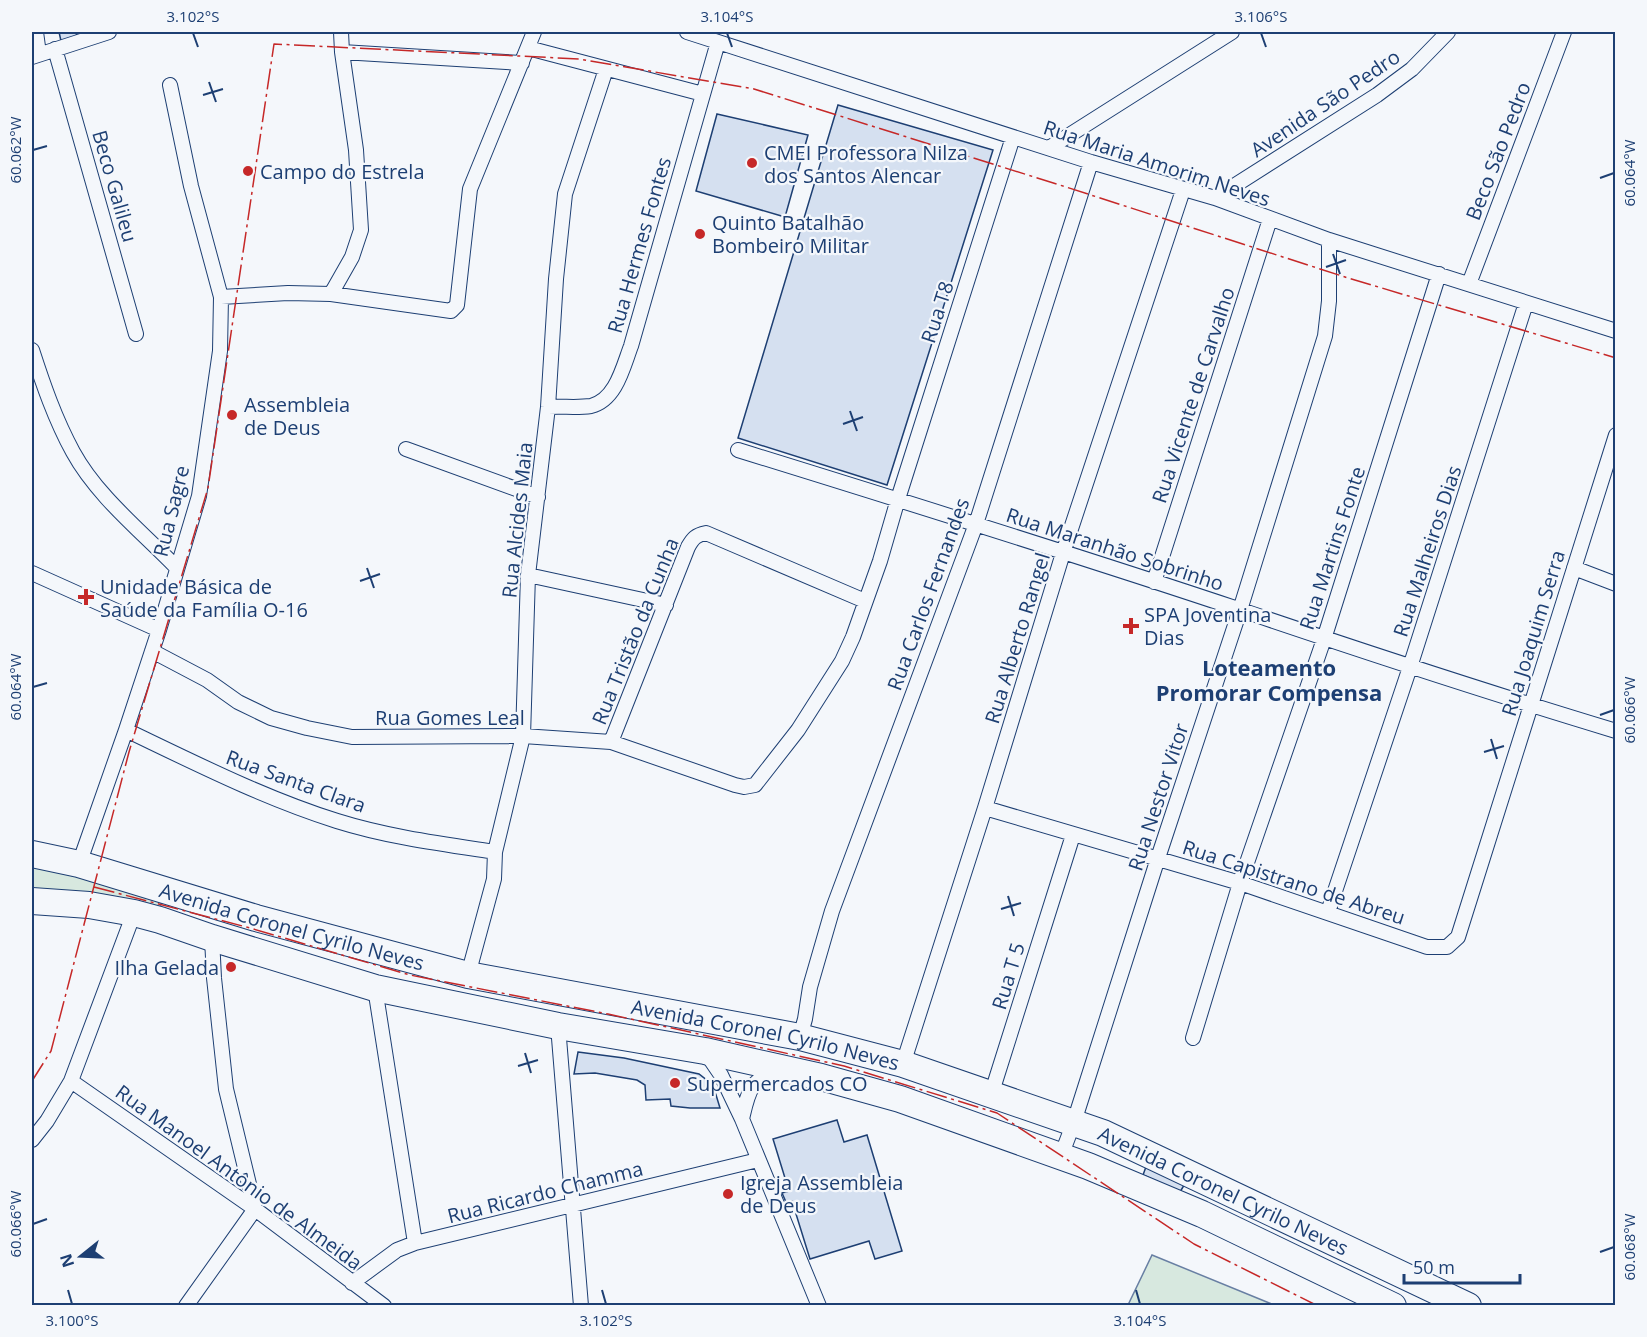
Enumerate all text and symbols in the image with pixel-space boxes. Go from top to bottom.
text: 3.102°S [167,6,219,26]
text: 3.104°S [701,6,753,26]
text: 3.106°S [1235,6,1287,26]
street label: Avenida São Pedro [1245,43,1405,163]
street label: Beco São Pedro [1459,78,1537,224]
street label: Rua Maria Amorim Neves [1040,114,1274,212]
text: 60.062°W [5,116,25,184]
street label: Beco Galileu [86,127,144,245]
place label: CMEI Professora Nilza dos Santos Alencar [764,139,968,189]
text: 60.064°W [1619,139,1639,207]
street label: Rua Hermes Fontes [601,154,677,336]
marker: CMEI Professora Nilza dos Santos Alencar [745,156,759,170]
place label: Campo do Estrela [260,158,425,185]
marker: Campo do Estrela [241,164,255,178]
place label: Quinto Batalhão Bombeiro Militar [712,209,869,259]
marker: Quinto Batalhão Bombeiro Militar [693,227,707,241]
street label: Rua T8 [914,278,960,346]
street label: Rua Vicente de Carvalho [1145,284,1241,506]
place label: Assembleia de Deus [244,391,350,441]
marker: Assembleia de Deus [225,408,239,422]
street label: Rua Alcides Maia [495,441,539,599]
street label: Rua Sagre [147,462,195,560]
street label: Rua Malheiros Dias [1387,462,1467,640]
street label: Rua Martins Fonte [1293,463,1371,633]
street label: Rua Carlos Fernandes [881,494,975,694]
street label: Rua Maranhão Sobrinho [1003,501,1227,597]
street label: Rua Tristão da Cunha [585,534,685,728]
street label: Rua Joaquim Serra [1495,547,1571,719]
street label: Rua Alberto Rangel [978,549,1056,727]
place label: Unidade Básica de Saúde da Família O-16 [100,573,308,623]
marker: Unidade Básica de Saúde da Família O-16 [77,588,95,606]
place label: SPA Joventina Dias [1144,601,1271,651]
marker: SPA Joventina Dias [1122,617,1140,635]
district label: Loteamento Promorar Compensa [1156,652,1382,707]
text: 60.064°W [5,653,25,721]
text: 60.066°W [1619,676,1639,744]
street label: Rua Gomes Leal [375,704,525,731]
street label: Rua Nestor Vitor [1121,720,1195,874]
street label: Rua Santa Clara [222,743,370,819]
street label: Rua Capistrano de Abreu [1179,833,1409,931]
street label: Avenida Coronel Cyrilo Neves [156,876,427,976]
street label: Rua T 5 [985,939,1031,1013]
place label: Ilha Gelada [115,954,219,981]
marker: Ilha Gelada [224,960,238,974]
street label: Avenida Coronel Cyrilo Neves [629,992,903,1076]
place label: Supermercados CO [687,1070,868,1097]
marker: Supermercados CO [668,1076,682,1090]
street label: Rua Manoel Antônio de Almeida [110,1078,368,1276]
street label: Avenida Coronel Cyrilo Neves [1094,1119,1353,1261]
street label: Rua Ricardo Chamma [444,1155,646,1229]
place label: Igreja Assembleia de Deus [740,1169,903,1219]
marker: Igreja Assembleia de Deus [721,1187,735,1201]
text: 60.066°W [5,1190,25,1258]
text: 60.068°W [1619,1213,1639,1281]
north arrow [51,1226,111,1286]
scale bar [1404,1247,1520,1285]
text: N [54,1251,79,1270]
text: 50 m [1413,1255,1455,1279]
text: 3.100°S [46,1310,98,1330]
text: 3.102°S [580,1310,632,1330]
text: 3.104°S [1114,1310,1166,1330]

